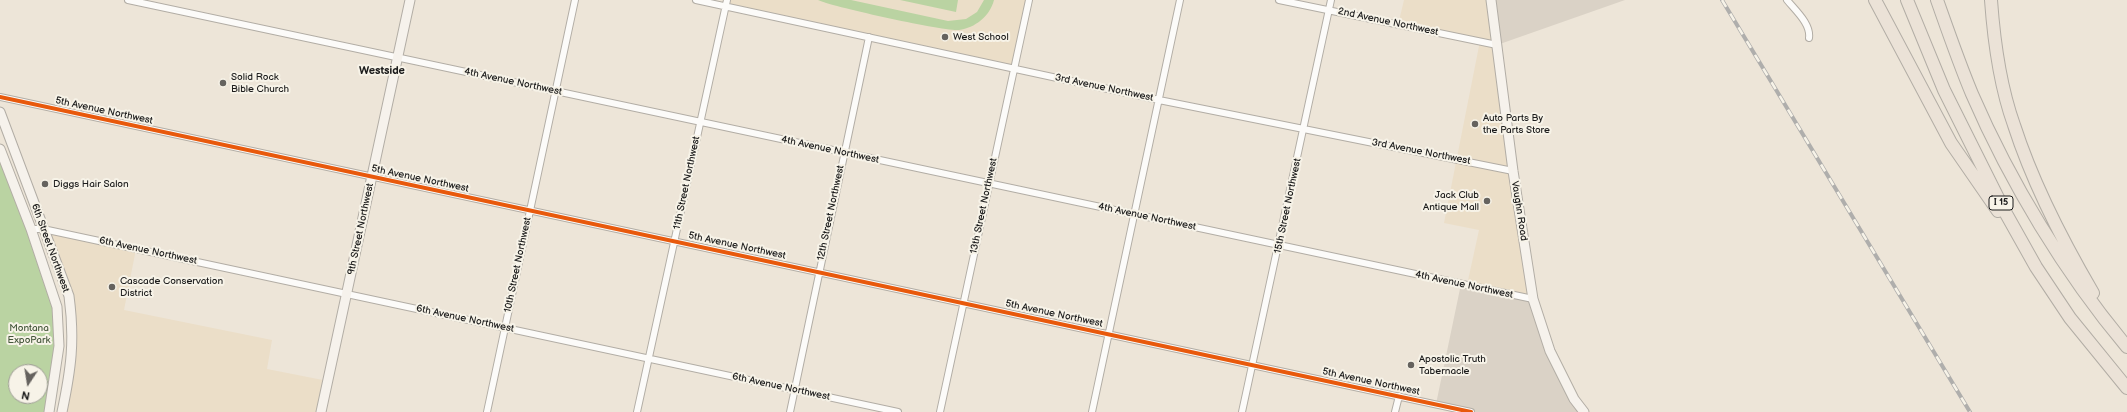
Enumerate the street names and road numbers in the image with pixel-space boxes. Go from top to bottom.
street label: 2nd Avenue Northwest [1337,6,1439,38]
street label: 4th Avenue Northwest [463,66,563,98]
street label: 3rd Avenue Northwest [1054,72,1154,104]
street label: 5th Avenue Northwest [54,95,154,127]
street label: 4th Avenue Northwest [780,134,880,166]
street label: 11th Street Northwest [671,135,703,231]
street label: 3rd Avenue Northwest [1371,137,1471,167]
street label: 13th Street Northwest [968,157,1000,255]
street label: 15th Street Northwest [1272,157,1304,255]
street label: 5th Avenue Northwest [370,163,470,195]
street label: 12th Street Northwest [815,164,847,262]
street label: Vaughn Road [1508,180,1530,242]
street label: 9th Street Northwest [345,182,377,276]
road number: I 15 [1989,196,2013,210]
street label: 4th Avenue Northwest [1097,201,1197,233]
street label: 6th Street Northwest [28,202,72,294]
street label: 10th Street Northwest [502,216,534,314]
street label: 5th Avenue Northwest [687,230,787,262]
street label: 6th Avenue Northwest [98,235,198,267]
street label: 4th Avenue Northwest [1414,269,1514,301]
street label: 5th Avenue Northwest [1004,298,1104,330]
street label: 6th Avenue Northwest [415,303,515,335]
street label: 5th Avenue Northwest [1321,366,1421,398]
street label: 6th Avenue Northwest [731,371,831,403]

